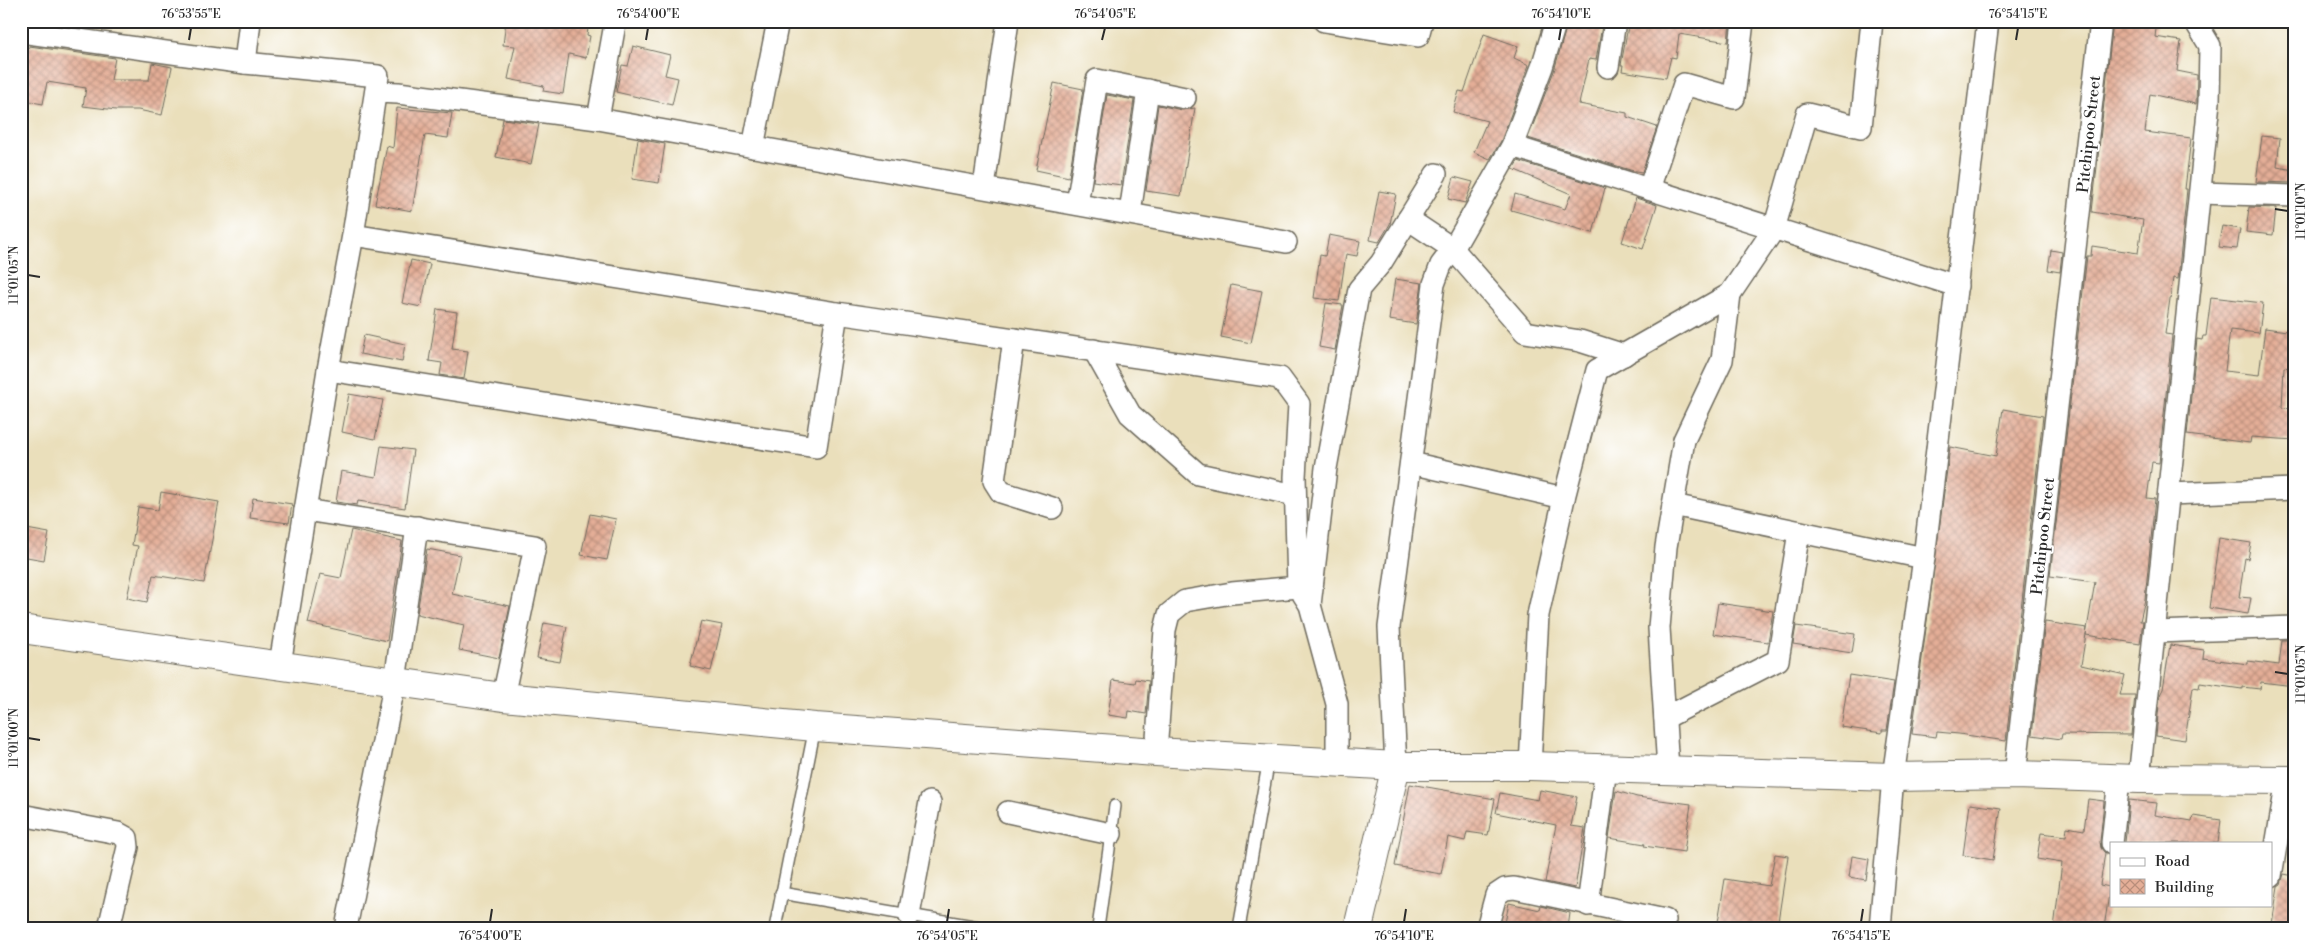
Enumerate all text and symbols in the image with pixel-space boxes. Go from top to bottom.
text: 76°53'55"E [161,7,221,22]
text: 76°54'00"E [617,7,679,22]
text: 76°54'05"E [1074,7,1136,22]
text: 76°54'10"E [1531,7,1591,22]
text: 76°54'15"E [1989,7,2047,22]
street label: Pitchipoo Street [2073,74,2105,194]
text: 11°01'10"N [2294,182,2309,239]
text: 11°01'05"N [7,246,22,304]
street label: Pitchipoo Street [2027,476,2059,596]
text: 11°01'05"N [2294,645,2309,703]
text: 11°01'00"N [7,708,22,768]
legend [2110,842,2272,906]
text: Road [2155,852,2190,871]
text: Building [2154,878,2214,897]
text: 76°54'00"E [459,929,521,944]
text: 76°54'05"E [916,929,978,944]
text: 76°54'10"E [1374,929,1434,944]
text: 76°54'15"E [1832,929,1890,944]

